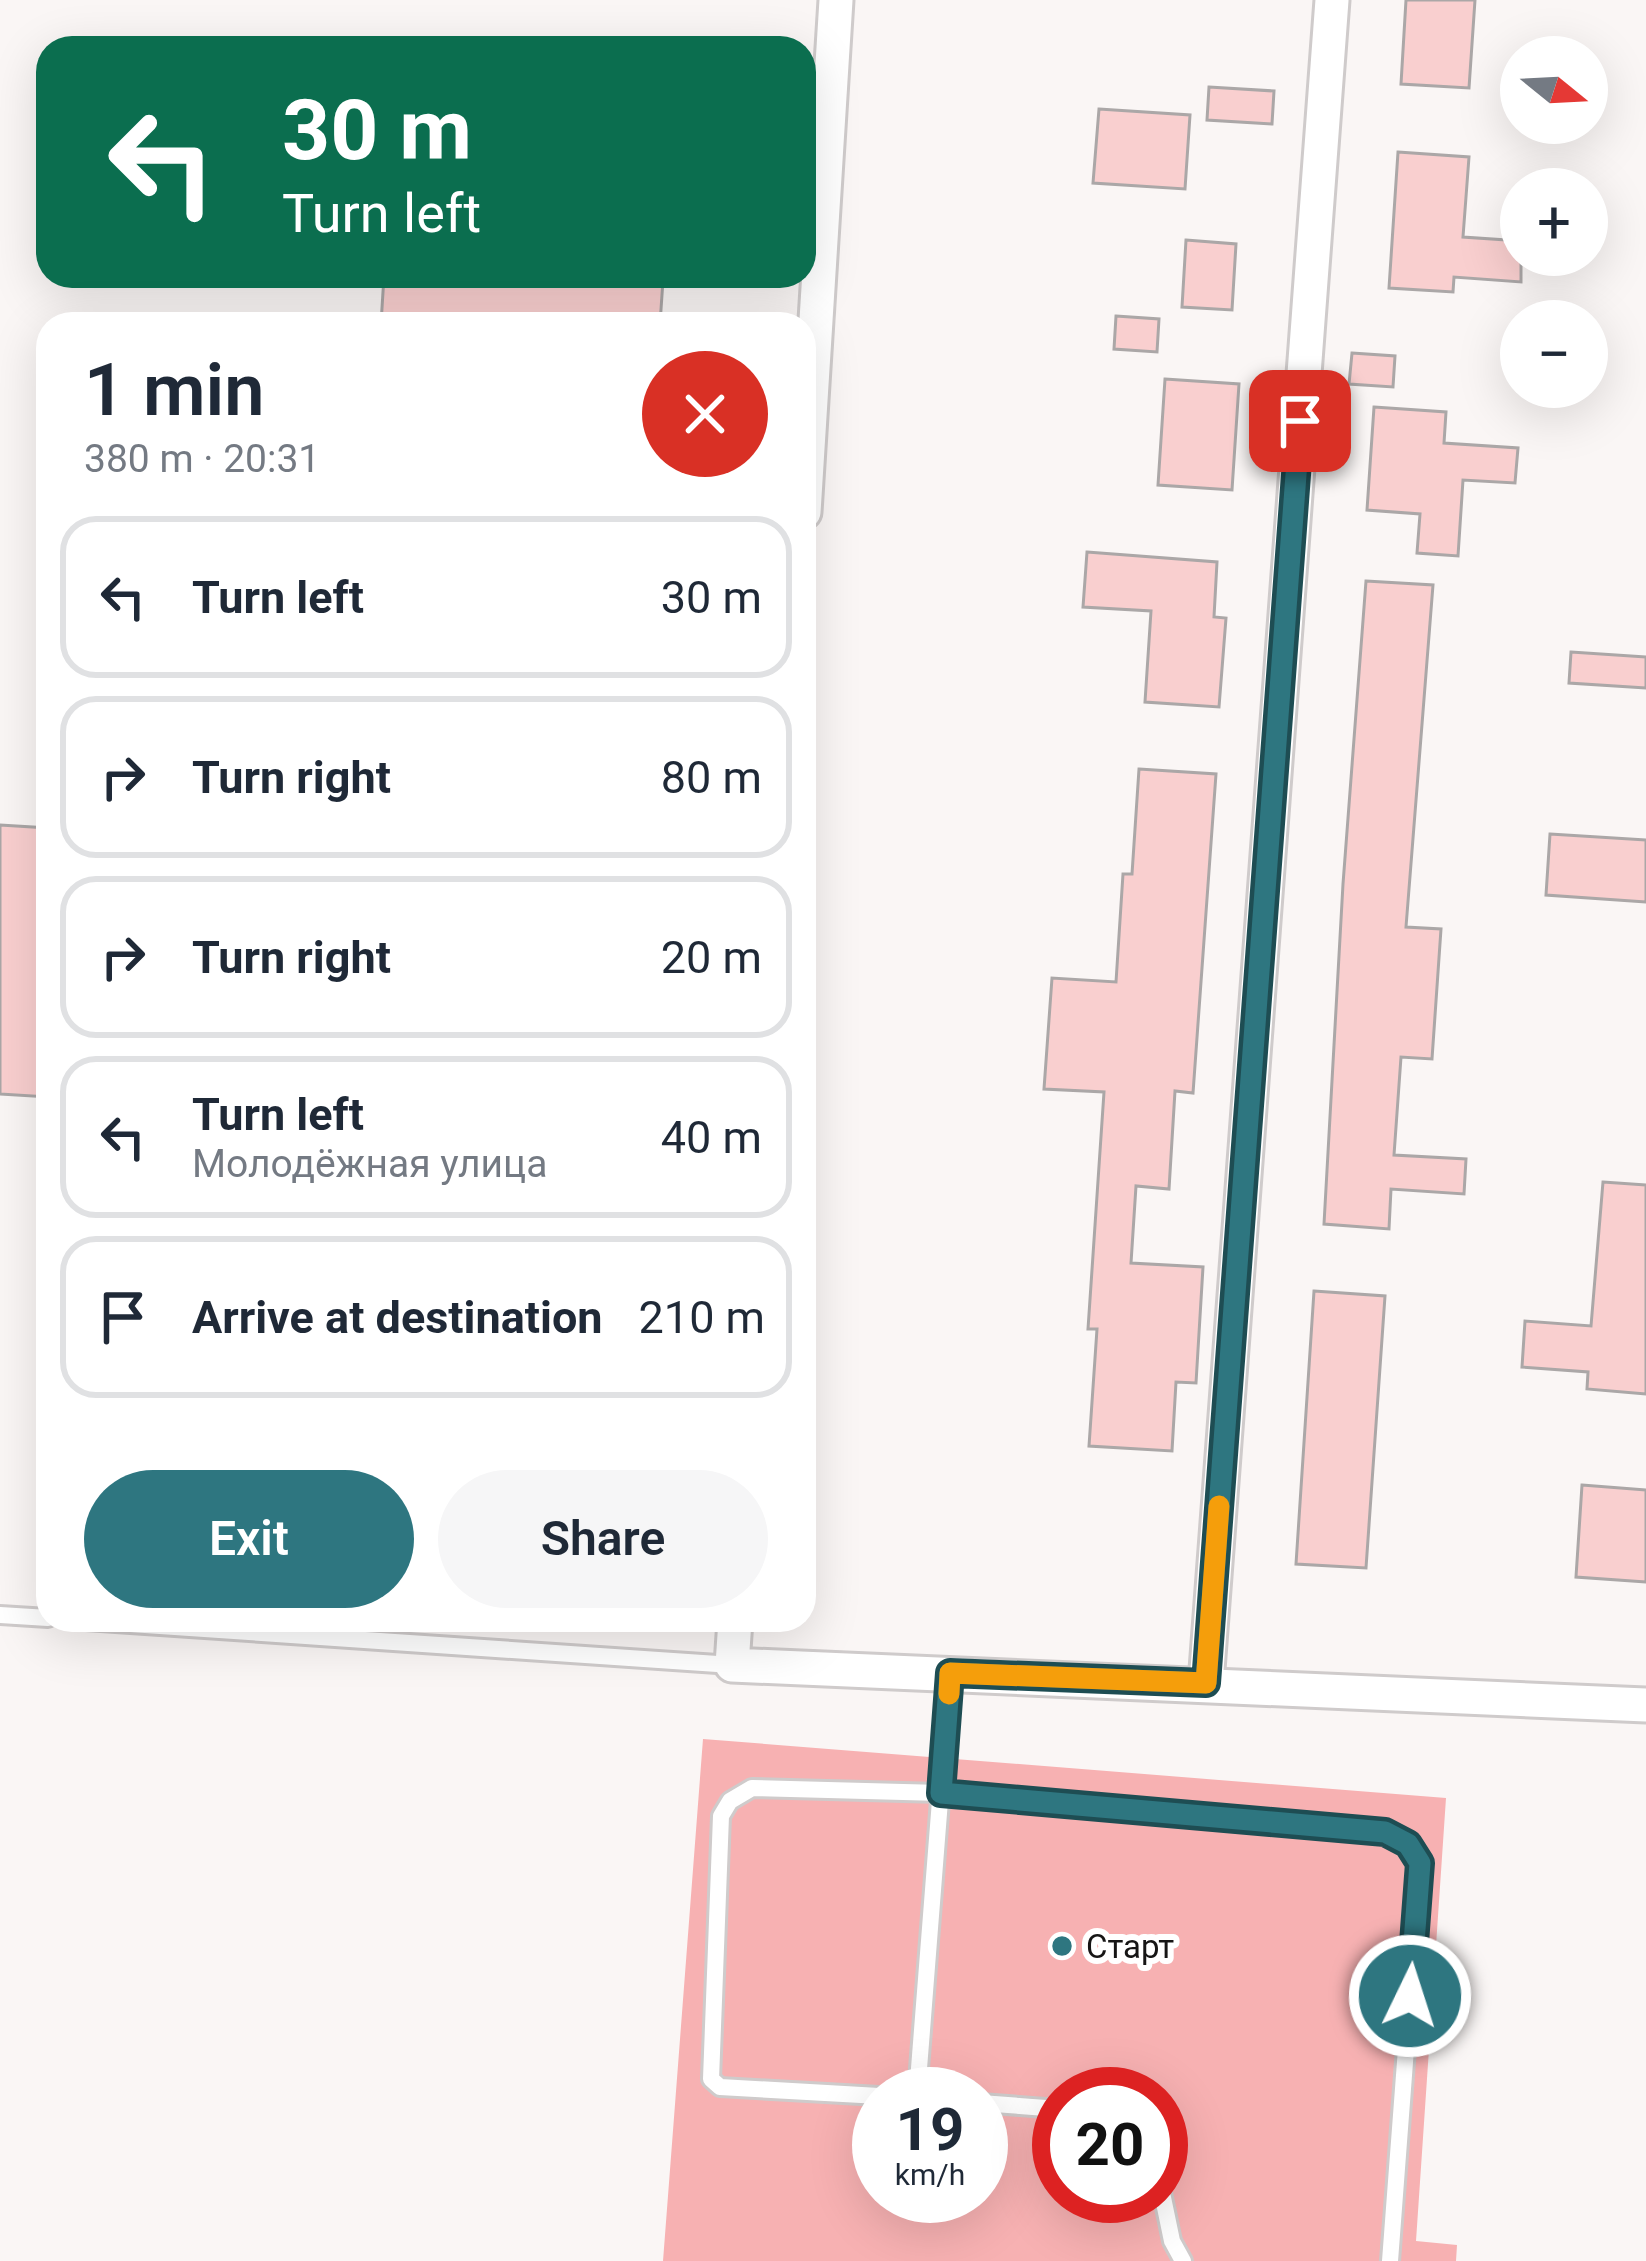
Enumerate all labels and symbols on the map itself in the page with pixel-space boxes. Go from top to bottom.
north arrow [1500,36,1608,144]
pin [1249,370,1351,472]
place label: Старт [1086,1927,1174,1966]
marker: Старт [1049,1933,1075,1959]
position arrow [1347,1933,1473,2059]
speed limit sign: 20 [1032,2067,1188,2223]

